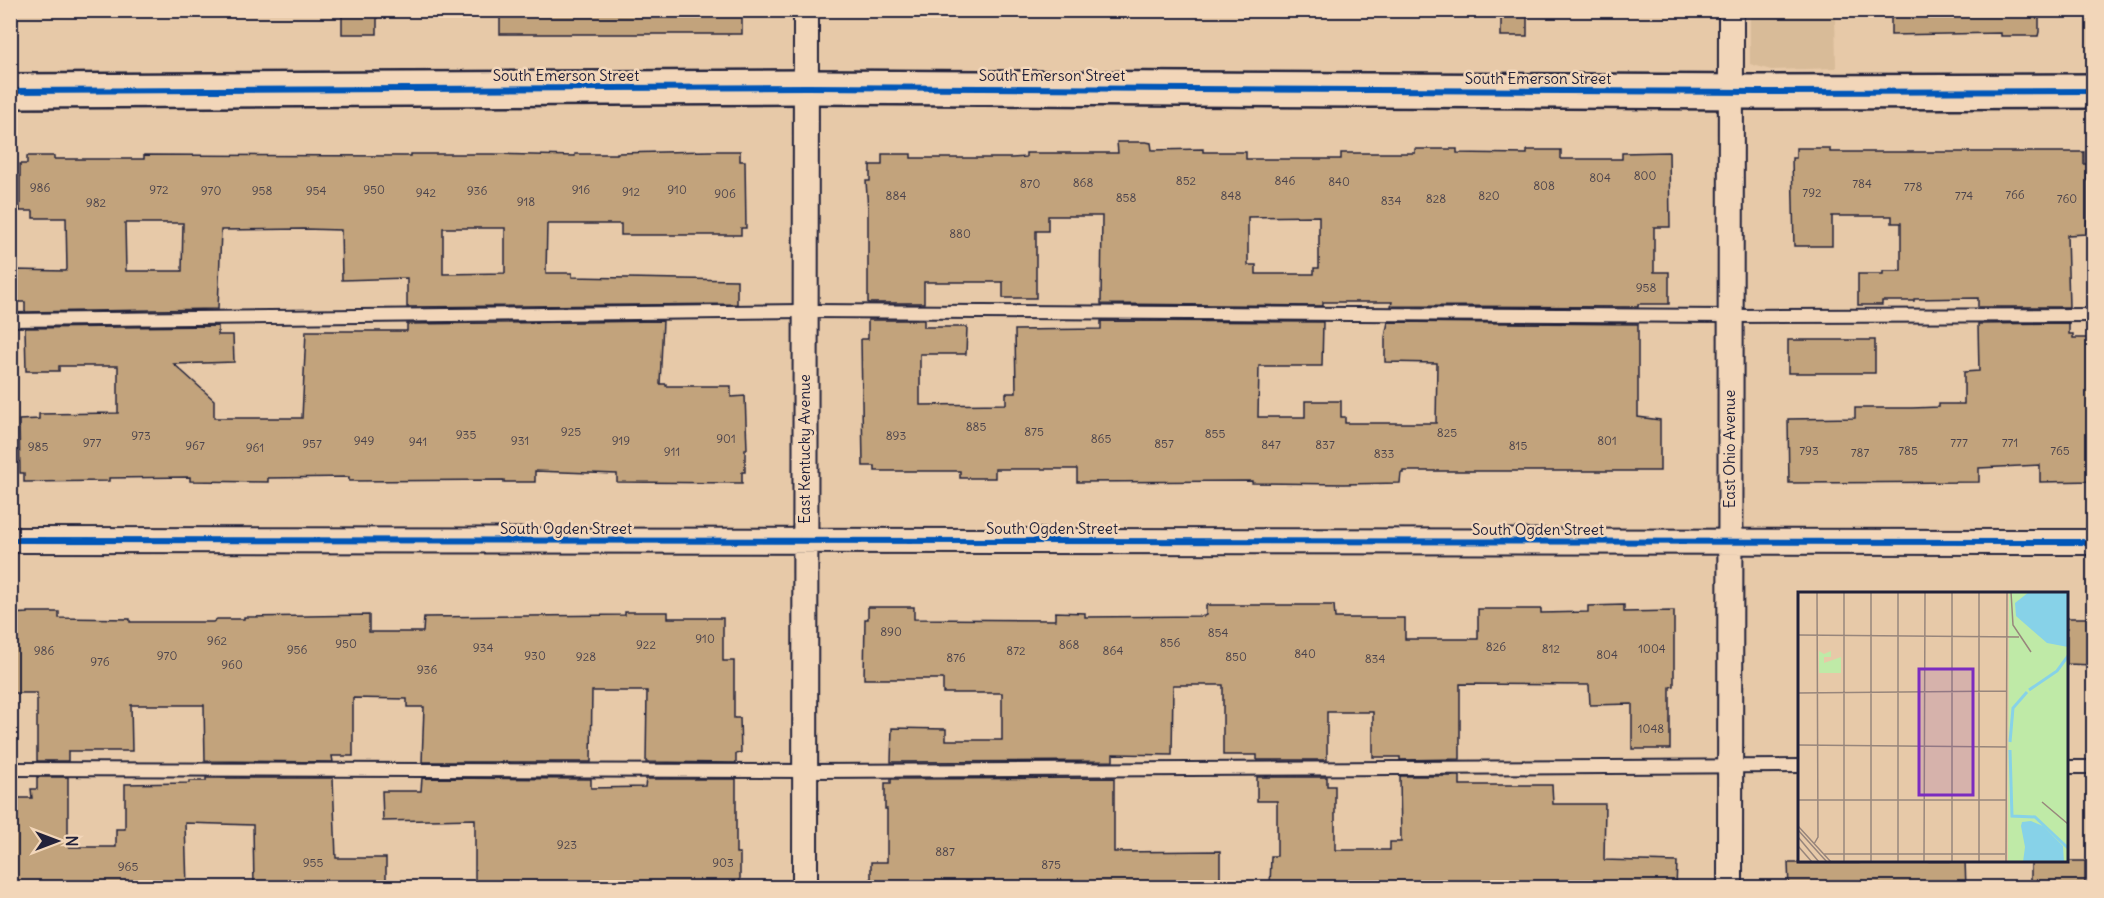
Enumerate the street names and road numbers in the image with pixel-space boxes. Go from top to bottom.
street label: South Emerson Street [493,66,639,85]
street label: South Emerson Street [979,66,1125,85]
street label: South Emerson Street [1465,69,1611,88]
street label: East Kentucky Avenue [795,374,814,524]
street label: East Ohio Avenue [1720,390,1739,508]
street label: South Ogden Street [500,519,632,538]
street label: South Ogden Street [986,519,1118,538]
street label: South Ogden Street [1472,520,1604,539]

